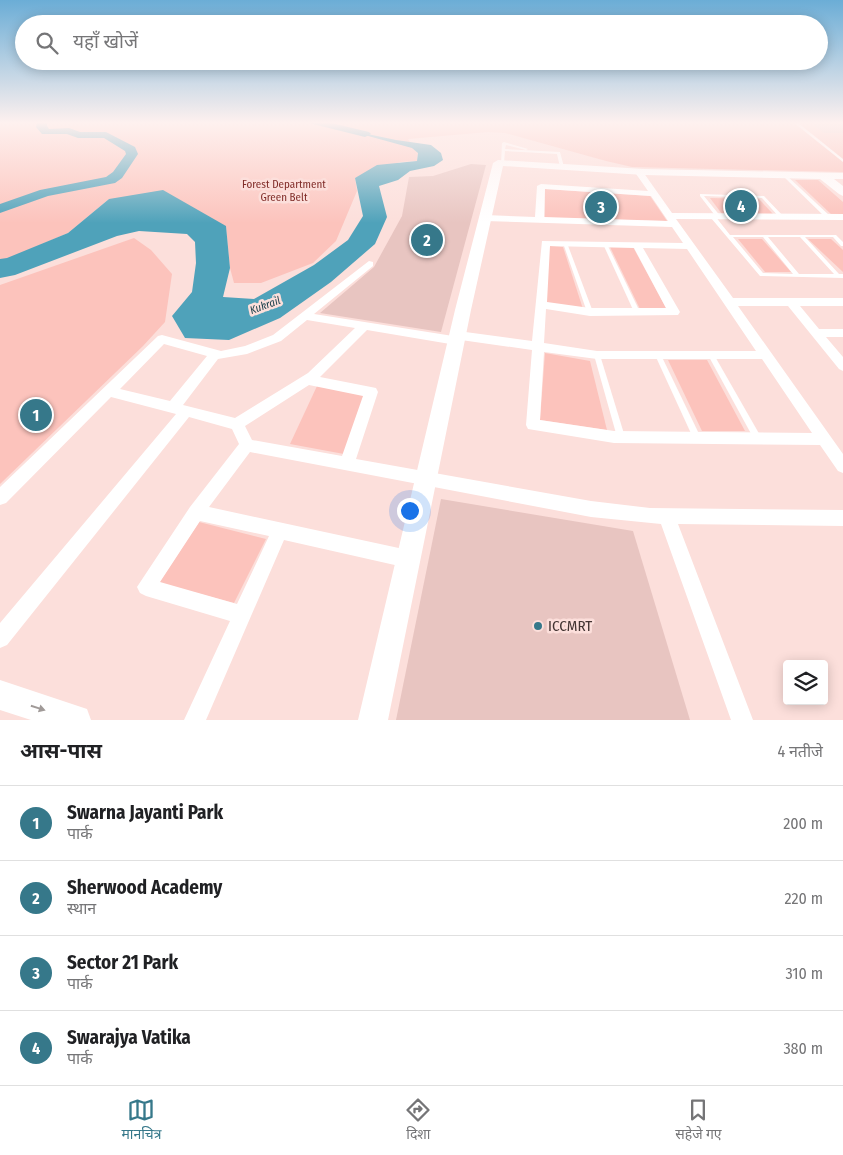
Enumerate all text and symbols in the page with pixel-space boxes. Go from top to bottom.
search box [15,15,828,70]
icon: search [33,29,61,57]
text: यहाँ खोजें [73,30,138,53]
park label: Forest Department Green Belt [242,178,326,204]
pin: 4 [725,187,757,225]
pin: 3 [585,188,617,226]
pin: 2 [411,221,443,259]
water label: Kukrail [248,294,282,317]
pin: 1 [20,396,52,434]
your location [397,498,423,524]
place label: ICCMRT [548,617,592,635]
marker: ICCMRT [532,620,544,632]
map controls [783,660,828,705]
button: layers [783,660,828,705]
one-way arrow [31,704,46,712]
text: आस-पास [20,738,102,764]
text: 4 नतीजे [777,742,823,761]
text: Swarna Jayanti Park [67,801,223,824]
text: 1 [33,814,39,833]
text: 200 m [783,814,823,833]
text: पार्क [67,824,93,843]
text: Sherwood Academy [67,876,222,899]
text: 2 [32,889,40,908]
text: 220 m [784,889,823,908]
text: स्थान [67,899,96,918]
text: Sector 21 Park [67,951,178,974]
text: 3 [32,964,40,983]
text: 310 m [786,964,823,983]
text: पार्क [67,974,93,993]
text: Swarajya Vatika [67,1026,191,1049]
text: 4 [32,1039,40,1058]
text: 380 m [783,1039,823,1058]
text: पार्क [67,1049,93,1068]
tab: मानचित्र [121,1096,161,1145]
tab: दिशा [404,1096,432,1145]
tab: सहेजे गए [675,1096,722,1145]

